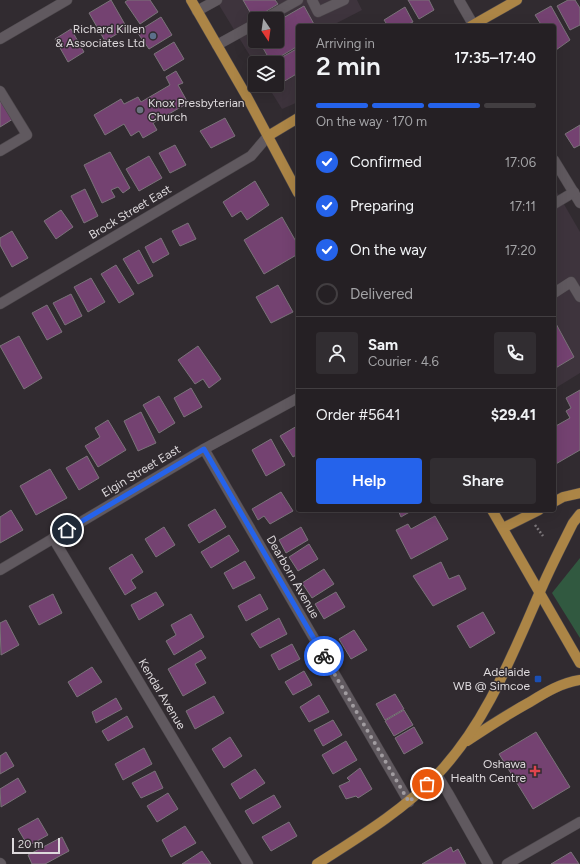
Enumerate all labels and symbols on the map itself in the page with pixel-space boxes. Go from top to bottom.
north arrow [248,12,284,48]
place label: Richard Killen & Associates Ltd [55,22,145,50]
marker: Richard Killen & Associates Ltd [148,31,158,41]
place label: Knox Presbyterian Church [148,96,245,124]
marker: Knox Presbyterian Church [135,105,145,115]
street label: Brock Street East [86,182,174,242]
street label: Elgin Street East [99,442,183,500]
pin [50,513,84,547]
street label: Dearborn Avenue [264,533,323,621]
courier [304,636,344,676]
street label: Kendal Avenue [135,656,189,732]
place label: Adelaide WB @ Simcoe [453,665,530,693]
marker: Adelaide WB @ Simcoe [533,674,543,684]
place label: Oshawa Health Centre [450,757,526,785]
marker: Oshawa Health Centre [529,765,541,777]
pin [410,767,444,801]
scale bar [12,836,60,855]

